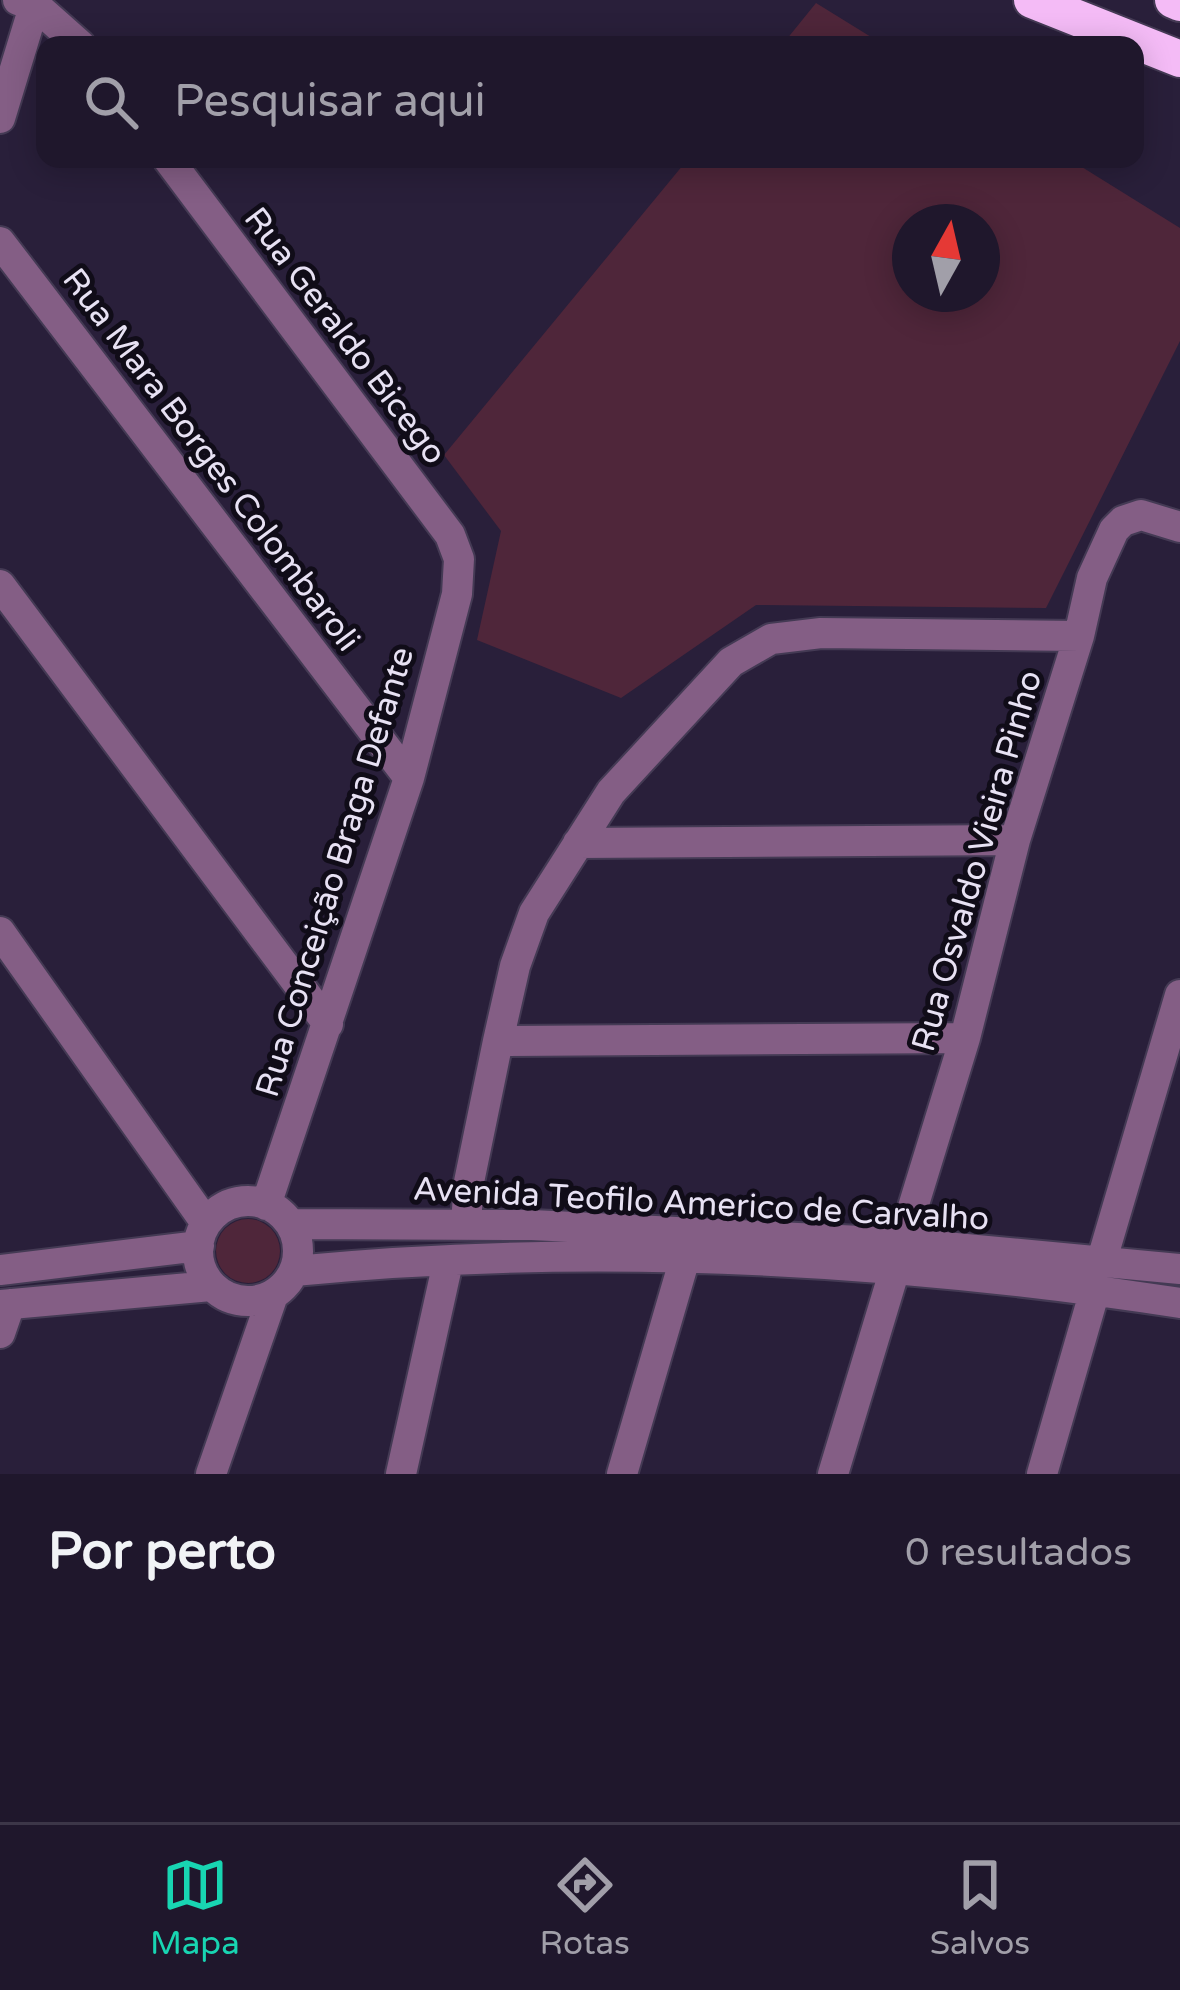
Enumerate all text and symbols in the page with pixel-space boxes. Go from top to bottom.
search box [36,36,1144,168]
icon: search [78,69,144,135]
text: Pesquisar aqui [174,75,486,129]
street label: Rua Geraldo Bicego [236,200,454,472]
north arrow [892,204,1000,312]
street label: Rua Mara Borges Colombaroli [54,261,368,659]
street label: Rua Conceição Braga Defante [248,642,422,1102]
street label: Rua Osvaldo Vieira Pinho [904,666,1050,1056]
street label: Avenida Teofilo Americo de Carvalho [412,1169,990,1239]
text: Por perto [48,1521,276,1583]
text: 0 resultados [905,1529,1132,1576]
tab: Mapa [150,1852,240,1963]
tab: Rotas [540,1852,630,1963]
tab: Salvos [930,1852,1030,1963]

